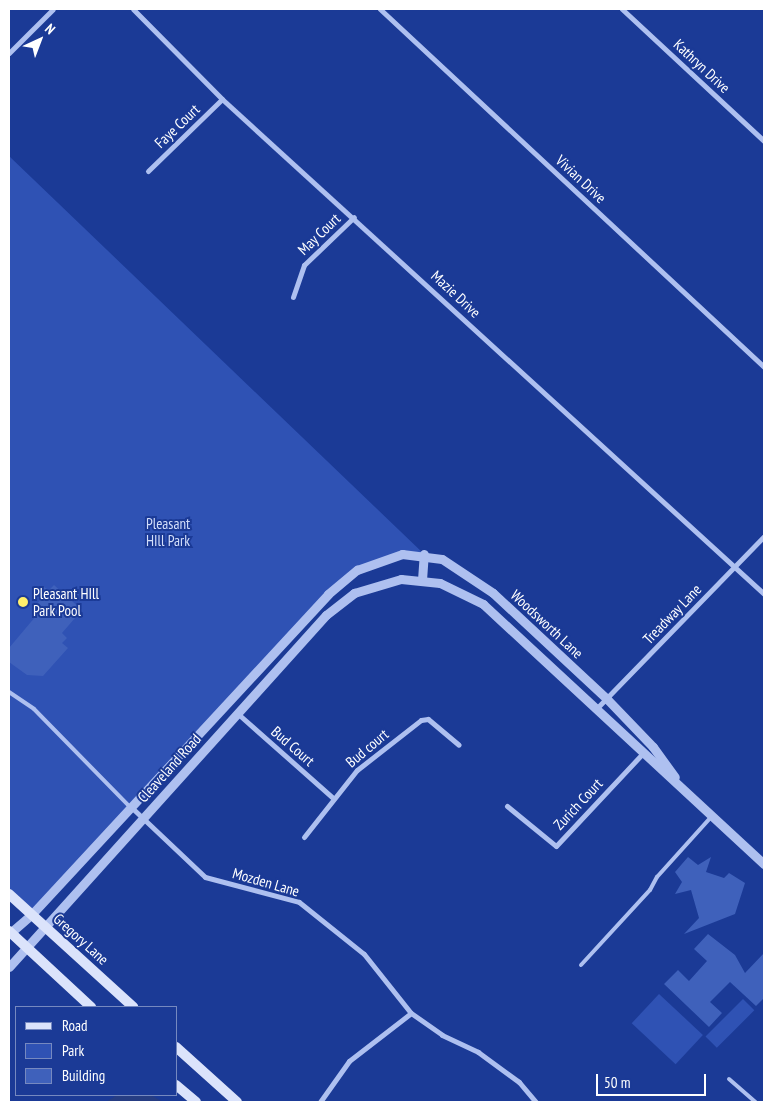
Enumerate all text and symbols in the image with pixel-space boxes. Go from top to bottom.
north arrow [15,15,65,65]
text: N [41,20,59,38]
street label: Kathryn Drive [670,35,734,97]
street label: Faye Court [151,100,203,152]
street label: Vivian Drive [552,151,610,207]
street label: May Court [294,209,344,259]
street label: Mazie Drive [428,267,484,321]
park label: Pleasant HIll Park [146,514,190,549]
street label: Treadway Lane [639,580,705,648]
place label: Pleasant HIll Park Pool [33,584,99,619]
street label: Woodsworth Lane [507,586,587,662]
marker: Pleasant HIll Park Pool [17,596,29,608]
street label: Bud Court [268,722,318,770]
street label: Bud court [342,725,392,771]
street label: Cleaveland Road [134,730,204,806]
street label: Zurich Court [550,775,606,833]
street label: Mozden Lane [231,864,301,900]
street label: Gregory Lane [50,909,112,969]
legend [15,1006,178,1096]
text: Road [62,1016,88,1035]
text: Park [62,1041,84,1060]
scale bar [598,1064,708,1096]
text: Building [62,1066,105,1085]
text: 50 m [604,1073,630,1092]

